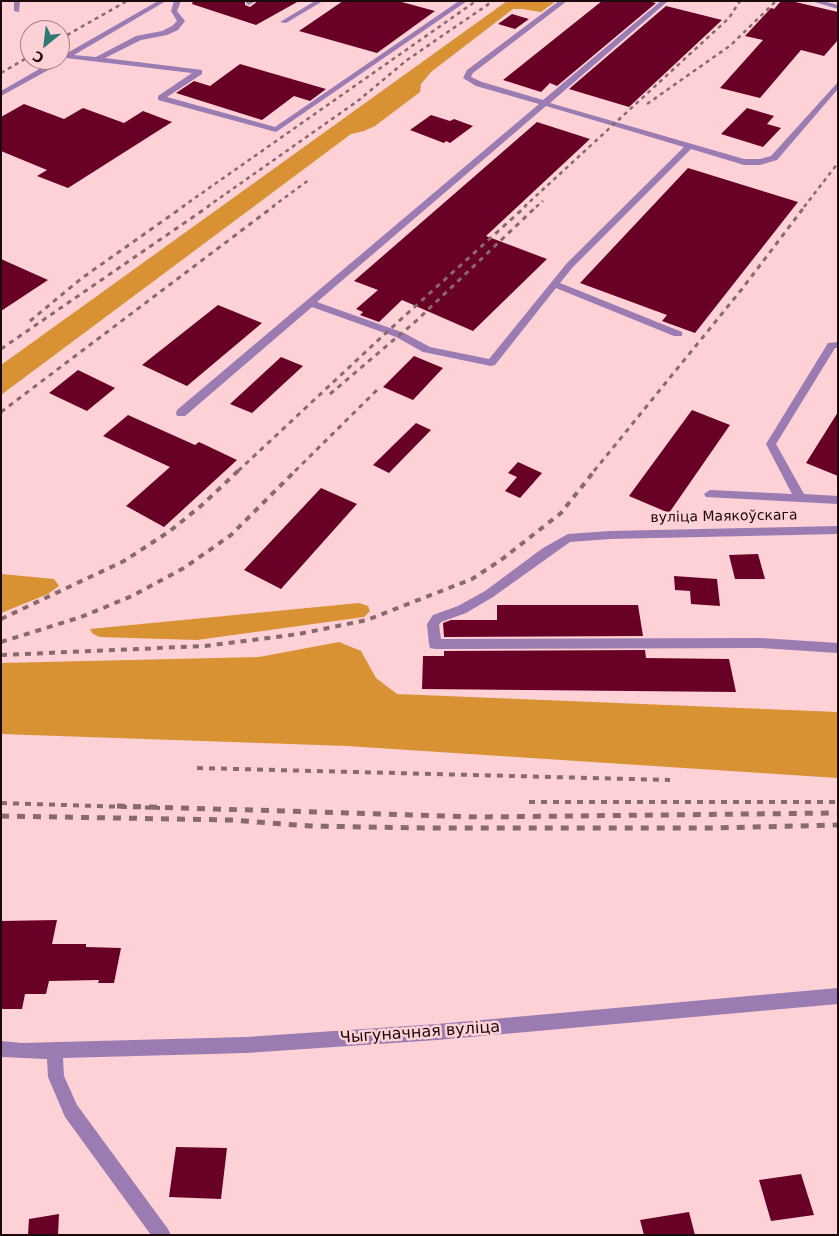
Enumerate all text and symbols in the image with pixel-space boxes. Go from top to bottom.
north arrow [20,20,70,70]
text: С [30,48,47,67]
street label: вуліца Маякоўскага [650,507,798,527]
street label: Чыгуначная вуліца [339,1018,501,1048]

